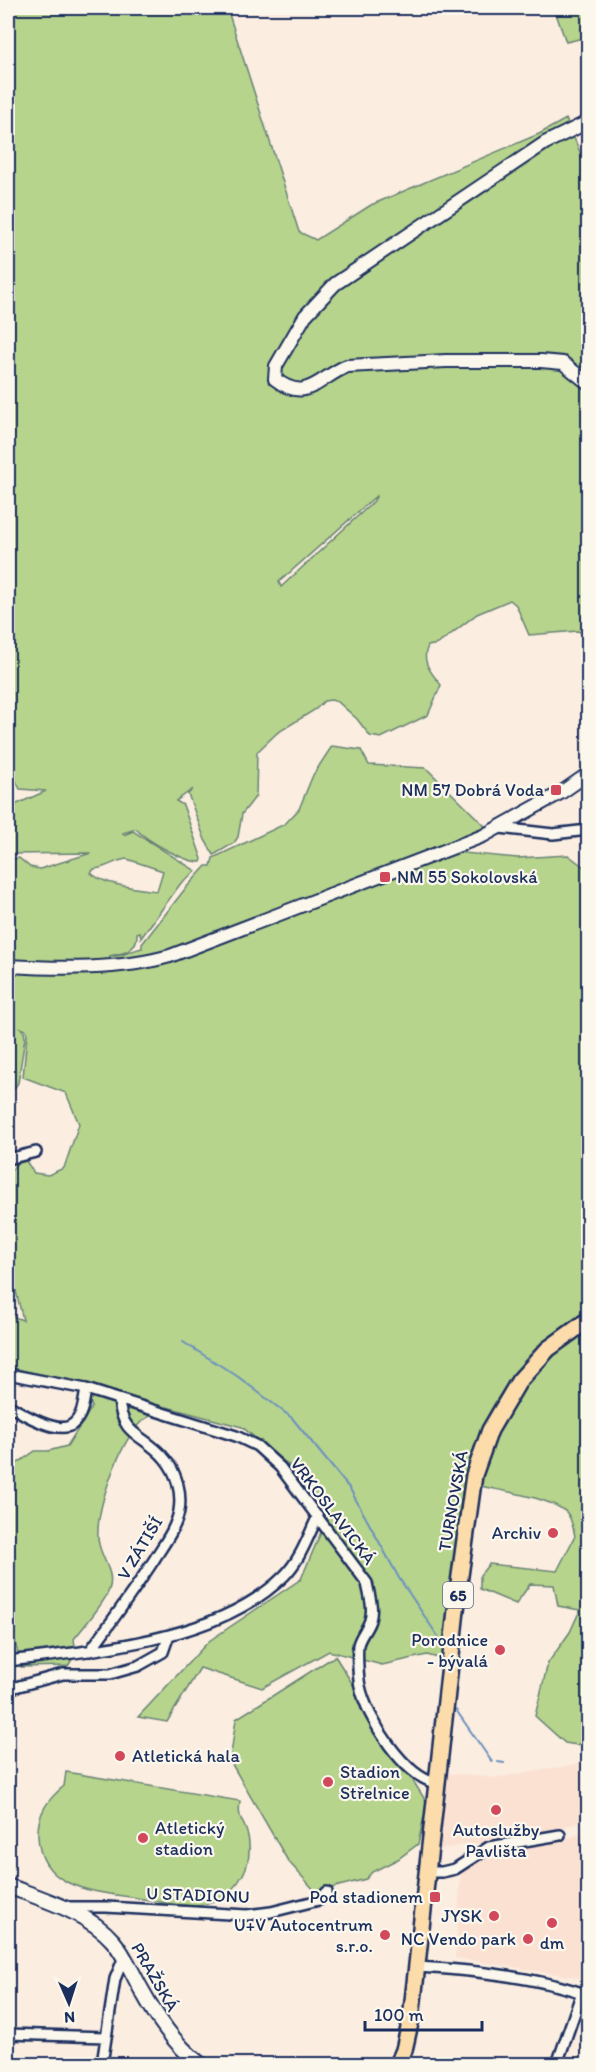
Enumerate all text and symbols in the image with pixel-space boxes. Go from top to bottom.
place label: NM 57 Dobrá Voda [401,779,545,801]
marker: NM 57 Dobrá Voda [549,783,563,797]
place label: NM 55 Sokolovská [397,866,538,888]
marker: NM 55 Sokolovská [378,870,392,884]
street label: TURNOVSKÁ [433,1448,473,1553]
street label: VRKOSLAVICKÁ [285,1453,381,1569]
street label: V ZÁTIŠÍ [113,1512,167,1584]
place label: Archiv [492,1522,542,1544]
marker: Archiv [546,1526,560,1540]
road number: 65 [443,1582,473,1608]
place label: Porodnice - bývalá [411,1629,489,1672]
marker: Porodnice - bývalá [493,1643,507,1657]
place label: Atletická hala [132,1745,240,1767]
marker: Atletická hala [113,1749,127,1763]
place label: Stadion Střelnice [340,1761,410,1804]
marker: Stadion Střelnice [321,1775,335,1789]
marker: Autoslužby Pavlišta [489,1803,503,1817]
place label: Atletický stadion [155,1817,225,1860]
place label: Autoslužby Pavlišta [453,1819,540,1862]
marker: Atletický stadion [136,1831,150,1845]
street label: U STADIONU [146,1882,250,1908]
place label: Pod stadionem [309,1886,423,1908]
marker: Pod stadionem [428,1890,442,1904]
place label: JYSK [441,1905,482,1927]
marker: JYSK [487,1909,501,1923]
place label: U+V Autocentrum s.r.o. [234,1914,373,1957]
marker: dm [545,1916,559,1930]
marker: U+V Autocentrum s.r.o. [378,1928,392,1942]
place label: NC Vendo park [401,1928,516,1950]
marker: NC Vendo park [521,1932,535,1946]
place label: dm [540,1932,565,1954]
street label: PRAŽSKÁ [126,1938,184,2016]
north arrow [39,1973,99,2033]
scale bar [365,1994,482,2032]
text: 100 m [374,2004,424,2026]
text: N [64,2008,76,2027]

